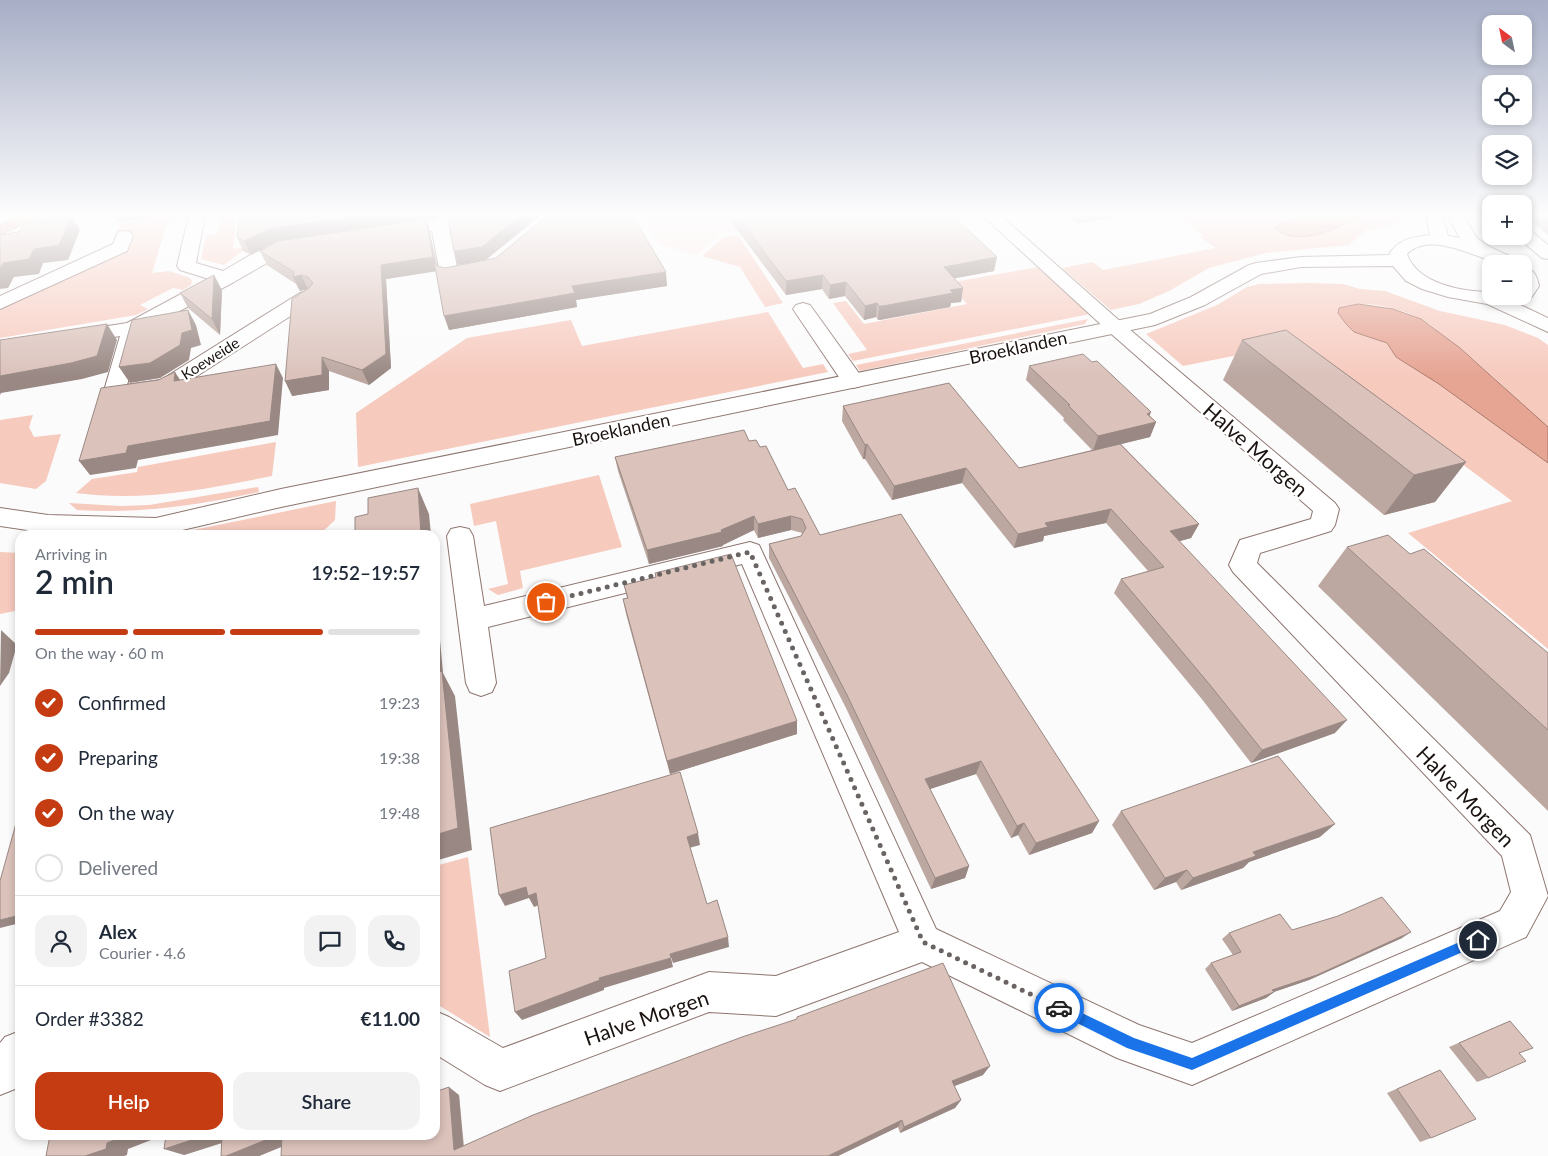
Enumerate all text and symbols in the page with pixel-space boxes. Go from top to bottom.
north arrow [1482,15,1532,65]
map controls [1482,15,1532,305]
button: locate [1482,75,1532,125]
button: layers [1482,135,1532,185]
button: + [1482,195,1532,245]
button: − [1482,255,1532,305]
street label: Broeklanden [967,326,1069,368]
street label: Koeweide [178,333,242,383]
street label: Halve Morgen [1199,397,1313,501]
street label: Broeklanden [570,408,672,450]
text: Arriving in [35,544,108,563]
text: 19:52–19:57 [311,561,420,584]
text: 2 min [35,562,114,601]
pin [525,581,567,623]
icon: bag [532,588,560,616]
text: On the way · 60 m [35,643,164,662]
icon: check [35,689,63,717]
text: Confirmed [78,691,166,714]
text: 19:23 [379,693,420,712]
street label: Halve Morgen [1412,740,1520,852]
icon: check [35,744,63,772]
text: Preparing [78,746,158,769]
text: 19:38 [379,748,420,767]
icon: check [35,799,63,827]
text: On the way [78,801,174,824]
text: 19:48 [379,803,420,822]
text: Delivered [78,856,158,879]
button: person [35,915,87,967]
button: chat [304,915,356,967]
button: phone [368,915,420,967]
pin [1457,919,1499,961]
text: Alex [99,920,137,943]
icon: home [1464,926,1492,954]
text: Courier · 4.6 [99,943,186,962]
courier [1034,983,1084,1033]
street label: Halve Morgen [580,984,712,1050]
icon: car [1045,994,1073,1022]
text: Order #3382 [35,1007,144,1030]
text: €11.00 [360,1007,420,1030]
button: Help [35,1072,223,1130]
button: Share [233,1072,420,1130]

